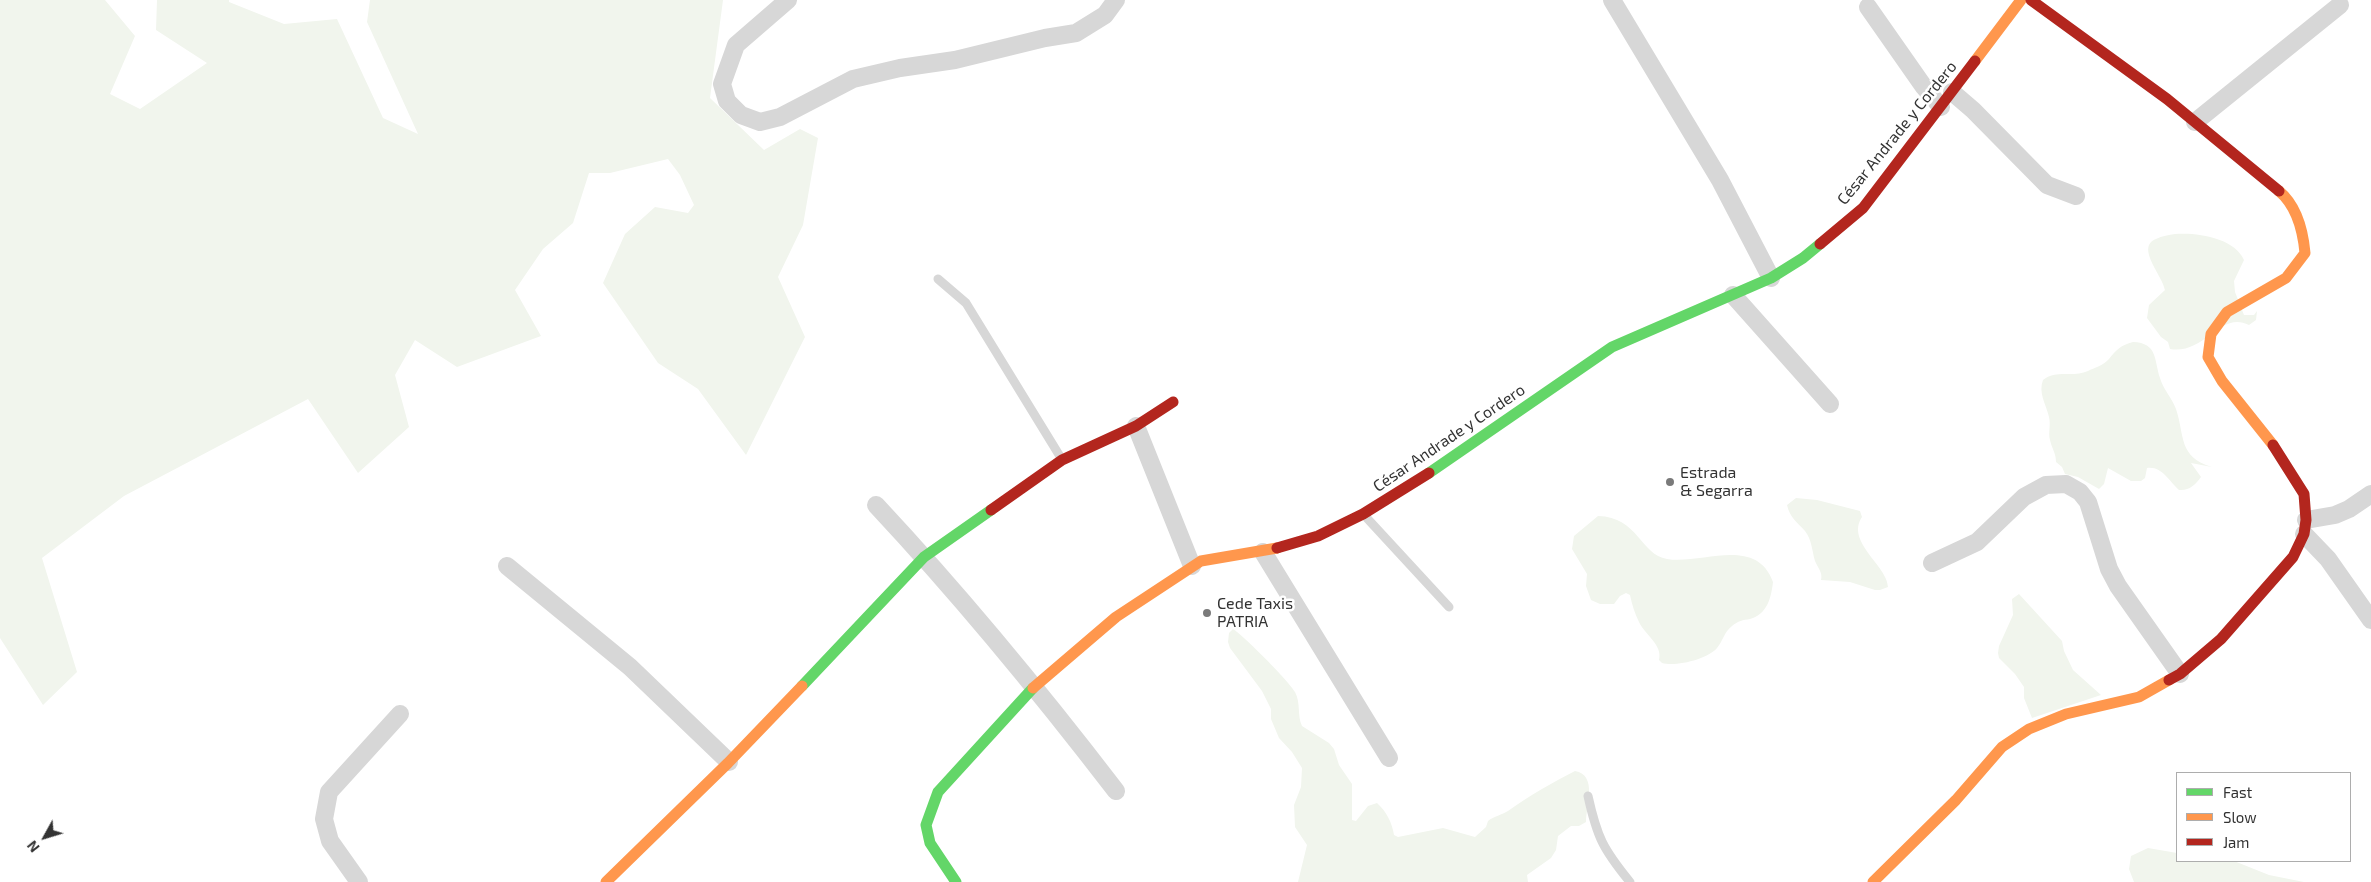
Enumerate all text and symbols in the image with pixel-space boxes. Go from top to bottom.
street label: César Andrade y Cordero [1833,57,1961,209]
street label: César Andrade y Cordero [1369,380,1529,496]
place label: Estrada & Segarra [1680,463,1753,501]
marker: Estrada & Segarra [1664,476,1676,488]
place label: Cede Taxis PATRIA [1217,594,1293,632]
marker: Cede Taxis PATRIA [1201,607,1213,619]
legend [2176,772,2351,862]
text: Fast [2223,783,2252,801]
text: Slow [2223,808,2257,826]
north arrow [20,812,70,862]
text: Jam [2223,833,2249,851]
text: N [23,837,43,856]

